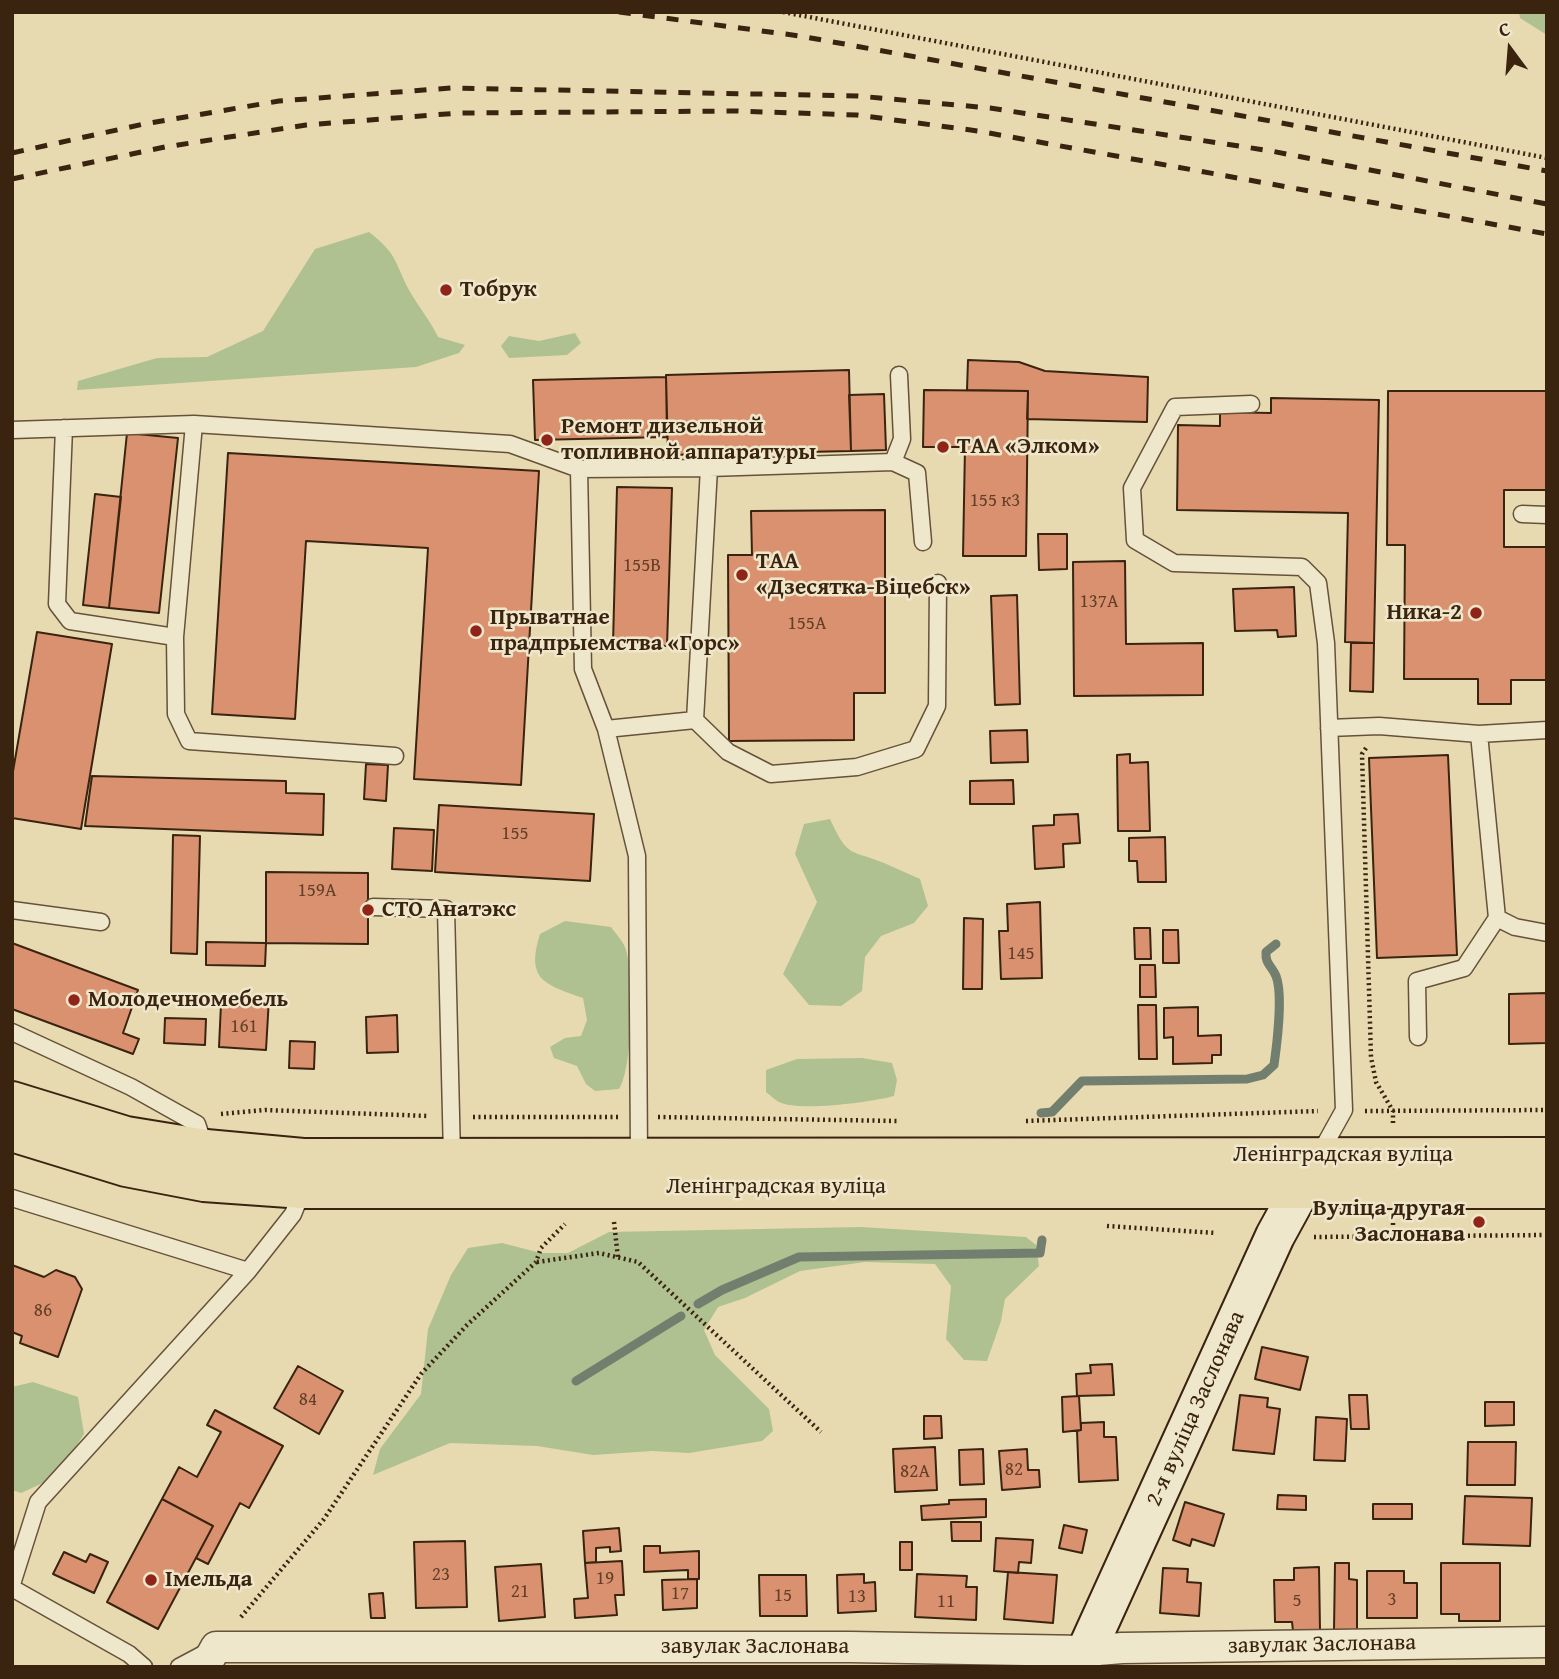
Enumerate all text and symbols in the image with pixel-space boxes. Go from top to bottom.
north arrow [1475,14,1545,84]
text: С [1495,14,1513,44]
place label: Тобрук [460,276,537,304]
marker: Тобрук [438,282,454,298]
place label: Ремонт дизельной топливной аппаратуры [561,413,816,467]
marker: Ремонт дизельной топливной аппаратуры [539,432,555,448]
place label: ТАА «Элком» [957,433,1099,461]
marker: ТАА «Элком» [935,439,951,455]
house number: 155 к3 [970,490,1020,512]
place label: ТАА «Дзесятка-Віцебск» [756,548,971,602]
house number: 155В [623,555,661,577]
marker: ТАА «Дзесятка-Віцебск» [734,567,750,583]
house number: 137А [1080,591,1118,613]
place label: Ника-2 [1386,599,1462,627]
place label: Прыватнае прадпрыемства «Горс» [490,604,739,658]
marker: Ника-2 [1468,605,1484,621]
house number: 155А [788,613,826,635]
marker: Прыватнае прадпрыемства «Горс» [468,623,484,639]
house number: 155 [501,823,529,845]
house number: 159А [298,880,336,902]
place label: СТО Анатэкс [382,896,516,924]
marker: СТО Анатэкс [360,902,376,918]
house number: 145 [1007,943,1035,965]
place label: Молодечномебель [88,986,288,1014]
marker: Молодечномебель [66,992,82,1008]
house number: 161 [230,1016,258,1038]
street label: Ленінградская вуліца [1233,1141,1453,1169]
street label: Ленінградская вуліца [666,1173,886,1201]
place label: Вуліца другая Заслонава [1313,1195,1465,1249]
marker: Вуліца другая Заслонава [1471,1214,1487,1230]
house number: 86 [34,1300,52,1322]
street label: 2-я вуліца Заслонава [1141,1307,1251,1511]
house number: 84 [299,1389,317,1411]
house number: 82 [1005,1459,1023,1481]
house number: 82А [900,1461,930,1483]
house number: 23 [432,1564,450,1586]
place label: Імельда [165,1566,253,1594]
house number: 19 [596,1568,614,1590]
marker: Імельда [143,1572,159,1588]
house number: 21 [511,1581,529,1603]
house number: 17 [671,1583,689,1605]
house number: 15 [774,1585,792,1607]
house number: 13 [848,1586,866,1608]
house number: 3 [1387,1589,1397,1611]
house number: 5 [1292,1590,1302,1612]
house number: 11 [937,1591,955,1613]
street label: завулак Заслонава [1228,1630,1416,1660]
street label: завулак Заслонава [661,1633,849,1661]

